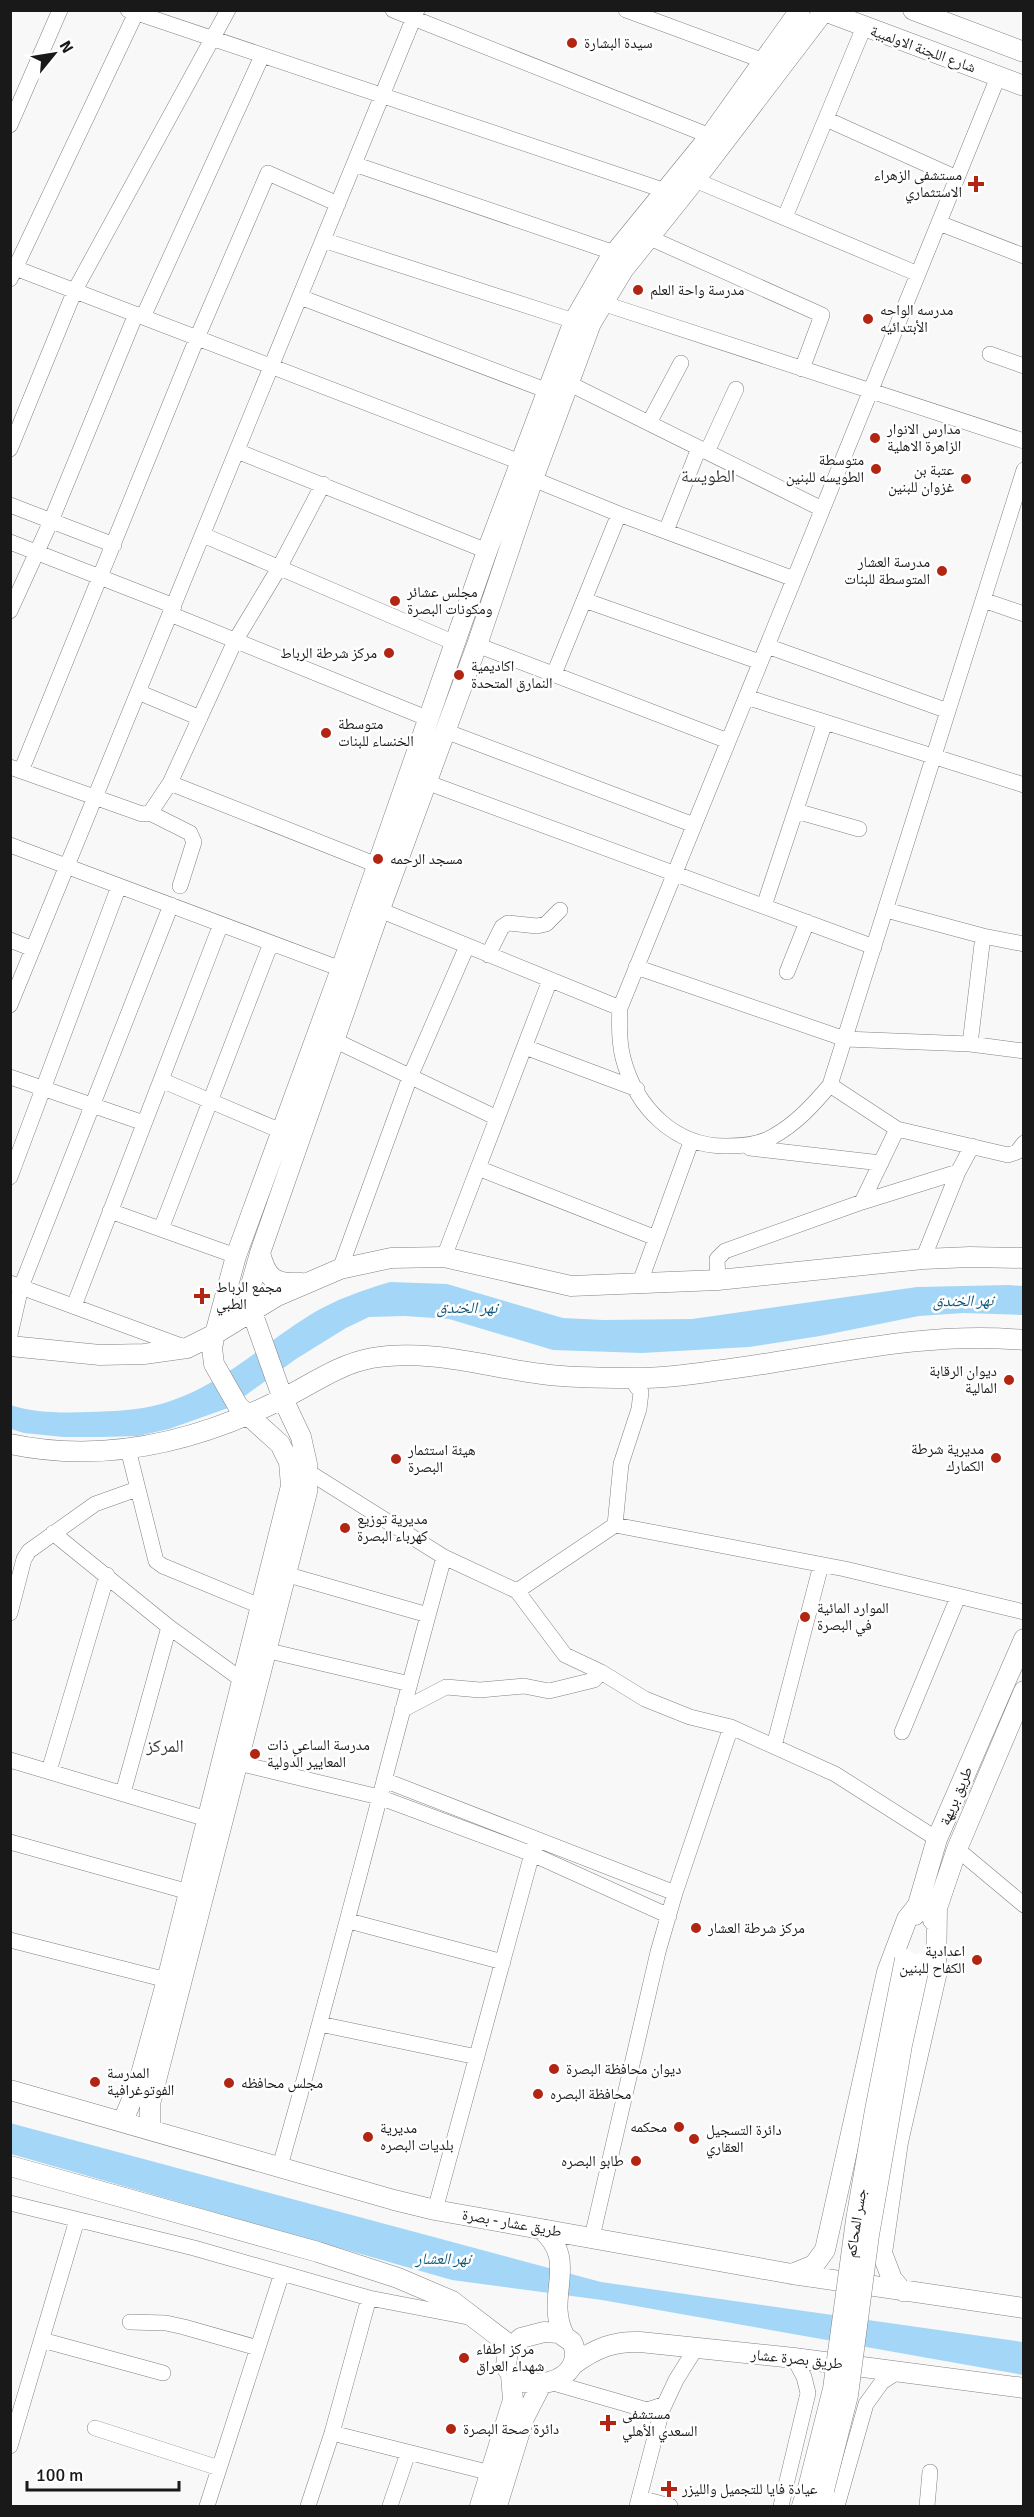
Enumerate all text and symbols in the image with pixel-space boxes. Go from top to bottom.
street label: شارع اللجنة الاولمبية [867,22,978,77]
north arrow [24,24,84,84]
place label: سيدة البشارة [584,34,653,52]
marker: سيدة البشارة [565,36,579,50]
text: N [55,37,78,57]
place label: مستشفى الزهراء الاستثماري [874,166,962,204]
marker: مستشفى الزهراء الاستثماري [967,175,985,193]
place label: مدرسة واحة العلم [650,281,745,300]
marker: مدرسة واحة العلم [631,283,645,297]
place label: مدرسه الواحه الأبتدائيه [880,301,954,336]
marker: مدرسه الواحه الأبتدائيه [861,312,875,326]
place label: مدارس الانوار الزاهرة الاهلية [886,420,961,455]
marker: مدارس الانوار الزاهرة الاهلية [868,431,882,445]
place label: متوسطة الطويسه للبنين [786,451,864,487]
place label: عتبة بن غزوان للبنين [888,461,954,497]
marker: متوسطة الطويسه للبنين [869,462,883,476]
district label: الطويسة [681,465,735,487]
marker: عتبة بن غزوان للبنين [959,472,973,486]
place label: مدرسة العشار المتوسطة للبنات [844,553,930,588]
marker: مدرسة العشار المتوسطة للبنات [935,564,949,578]
place label: مجلس عشائر ومكونات البصرة [406,583,493,618]
marker: مجلس عشائر ومكونات البصرة [388,594,402,608]
place label: مركز شرطة الرباط [280,644,377,662]
marker: مركز شرطة الرباط [382,646,396,660]
place label: اكاديمية النمارق المتحدة [471,657,552,693]
marker: اكاديمية النمارق المتحدة [452,668,466,682]
place label: متوسطة الخنساء للبنات [338,715,414,750]
marker: متوسطة الخنساء للبنات [319,726,333,740]
place label: مسجد الرحمه [390,850,463,868]
marker: مسجد الرحمه [371,852,385,866]
place label: مجمع الرباط الطبي [216,1278,282,1316]
marker: مجمع الرباط الطبي [193,1287,211,1305]
water label: نهر الخندق [932,1290,996,1312]
water label: نهر الخندق [437,1298,500,1318]
place label: ديوان الرقابة المالية [929,1362,997,1397]
marker: ديوان الرقابة المالية [1002,1373,1016,1387]
place label: مديرية شرطة الكمارك [911,1440,984,1475]
place label: هيئة استثمار البصرة [407,1441,476,1476]
marker: مديرية شرطة الكمارك [989,1451,1003,1465]
marker: هيئة استثمار البصرة [389,1452,403,1466]
place label: مديرية توزيع كهرباء البصرة [357,1510,428,1545]
marker: مديرية توزيع كهرباء البصرة [338,1521,352,1535]
place label: الموارد المائية في البصرة [817,1599,889,1637]
marker: الموارد المائية في البصرة [798,1610,812,1624]
district label: المركز [145,1735,184,1757]
place label: مدرسة الساعي ذات المعايير الدولية [267,1736,370,1771]
marker: مدرسة الساعي ذات المعايير الدولية [248,1747,262,1761]
street label: طريق بريهة [936,1764,977,1828]
place label: مركز شرطة العشار [707,1919,805,1937]
marker: مركز شرطة العشار [689,1921,703,1935]
place label: اعدادية الكفاح للبنين [899,1942,965,1978]
marker: اعدادية الكفاح للبنين [970,1953,984,1967]
place label: ديوان محافظة البصرة [566,2060,681,2079]
marker: ديوان محافظة البصرة [547,2062,561,2076]
place label: المدرسة الفوتوغرافية [107,2064,174,2099]
place label: مجلس محافظه [241,2074,323,2093]
marker: المدرسة الفوتوغرافية [88,2075,102,2089]
marker: مجلس محافظه [222,2076,236,2090]
place label: محافظة البصره [550,2085,632,2103]
marker: محافظة البصره [531,2087,545,2101]
place label: محكمه [630,2118,667,2136]
place label: مديرية بلديات البصره [380,2119,454,2154]
marker: محكمه [672,2120,686,2134]
place label: دائرة التسجيل العقاري [706,2121,782,2159]
marker: مديرية بلديات البصره [361,2130,375,2144]
marker: دائرة التسجيل العقاري [687,2132,701,2146]
place label: طابو البصره [561,2152,624,2170]
marker: طابو البصره [629,2154,643,2168]
street label: جسر المحاكم [842,2187,871,2259]
street label: طريق عشار - بصرة [461,2205,563,2242]
water label: نهر العشار [414,2249,473,2269]
place label: مركز اطفاء شهداء العراق [476,2340,545,2376]
street label: طريق بصرة عشار [749,2345,844,2374]
marker: مركز اطفاء شهداء العراق [457,2351,471,2365]
place label: مستشفى السعدي الأهلي [622,2405,698,2443]
marker: مستشفى السعدي الأهلي [599,2414,617,2432]
place label: دائرة صحة البصرة [463,2420,559,2438]
marker: دائرة صحة البصرة [444,2422,458,2436]
scale bar [27,2454,178,2492]
text: 100 m [36,2464,83,2486]
marker: عيادة فايا للتجميل والليزر [660,2480,678,2498]
place label: عيادة فايا للتجميل والليزر [681,2480,818,2499]

